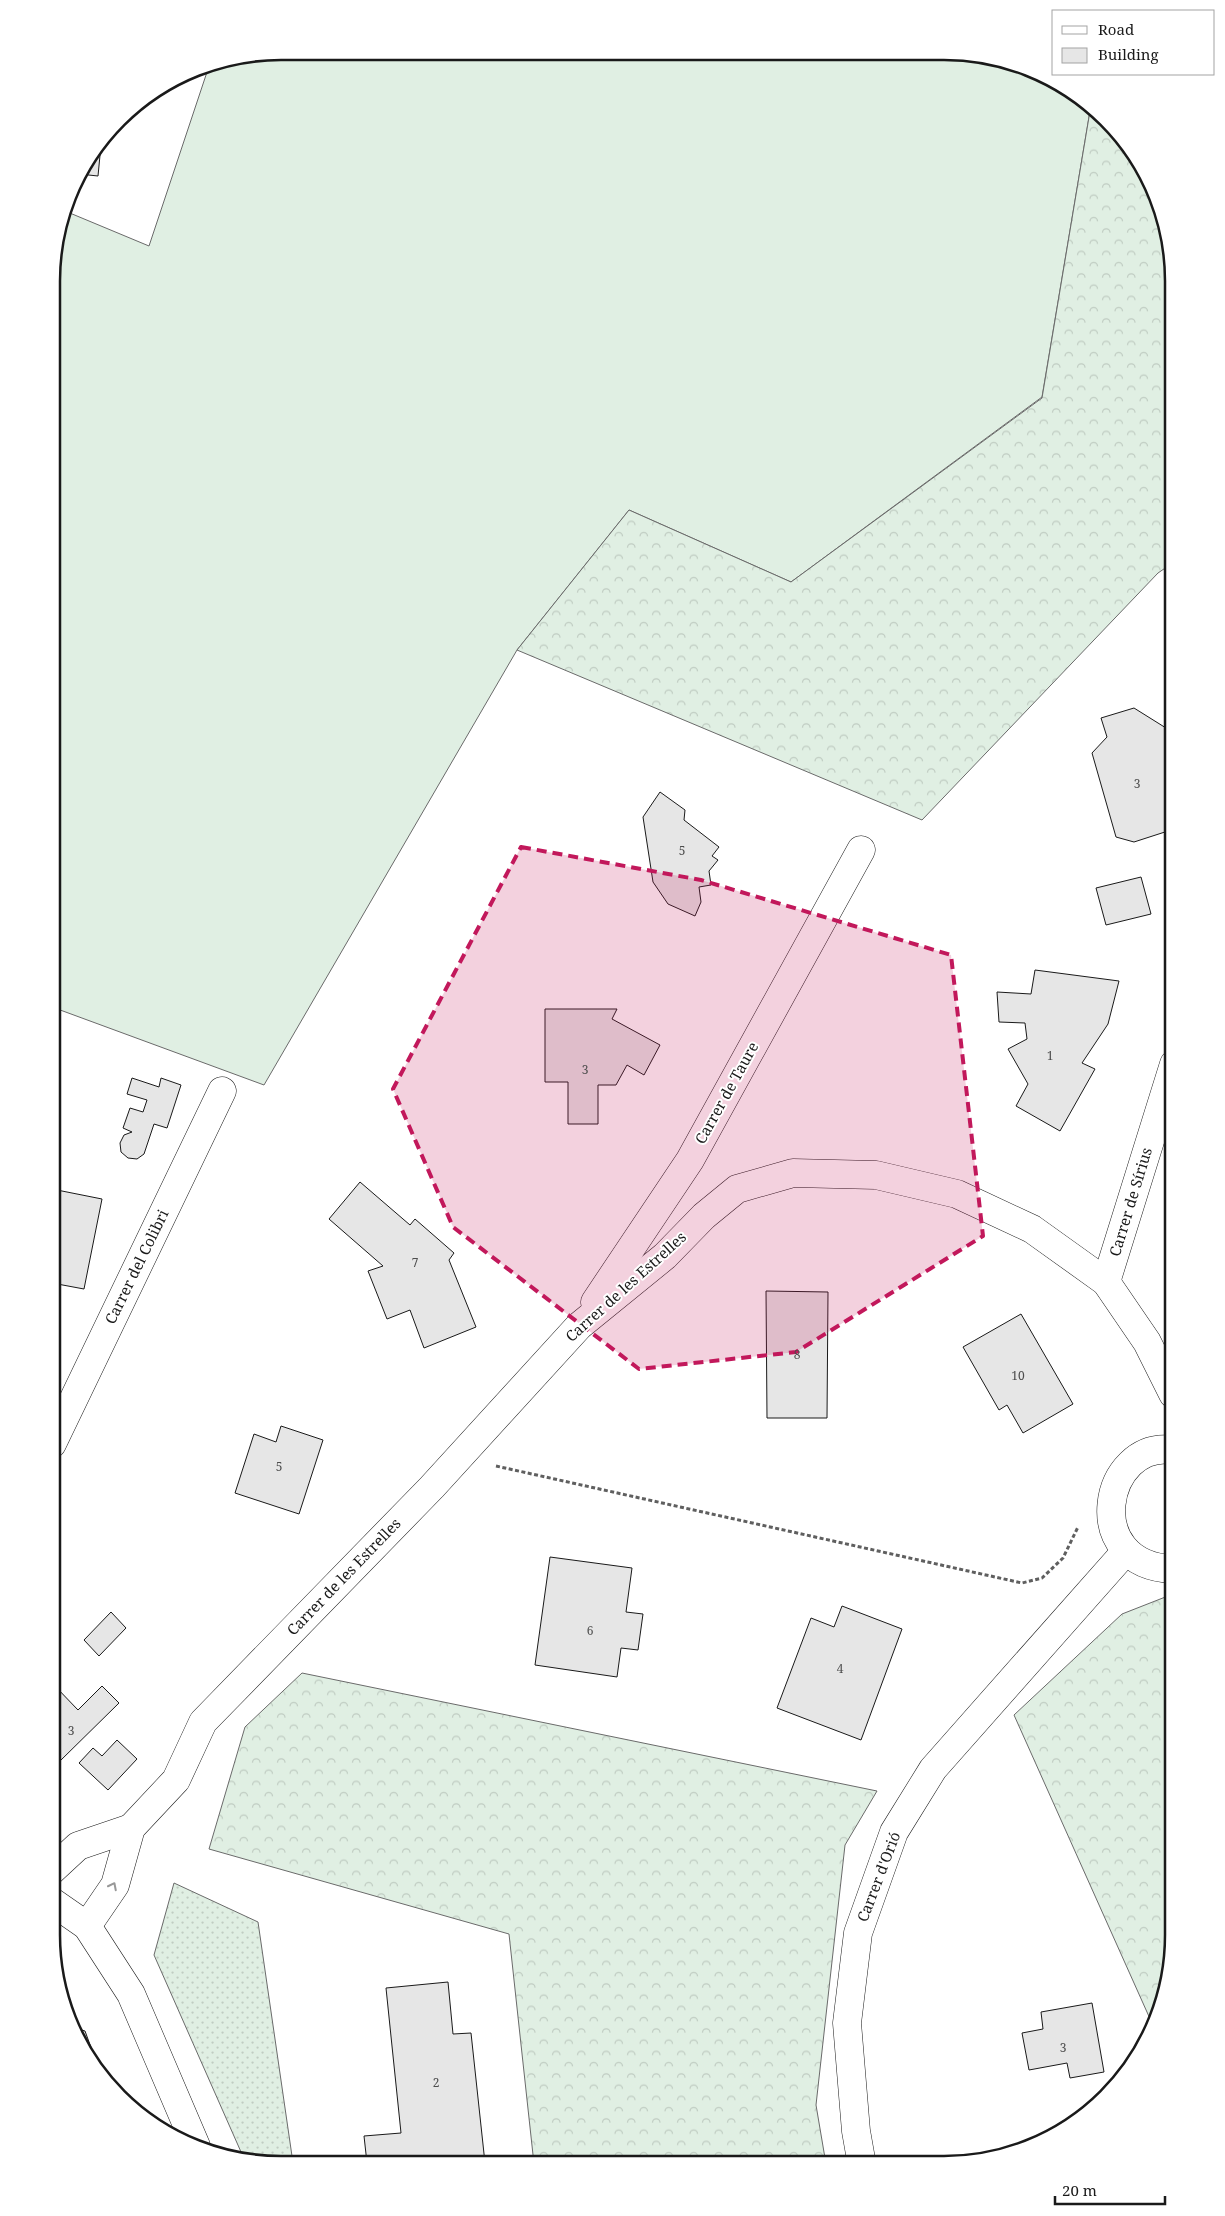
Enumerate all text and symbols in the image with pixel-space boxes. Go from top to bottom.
legend [1052,10,1215,75]
text: Road [1098,19,1134,39]
text: Building [1098,44,1159,64]
house number: 3 [1134,775,1141,792]
house number: 5 [679,842,685,859]
street label: Carrer de Taure [690,1038,762,1147]
house number: 1 [1047,1047,1053,1064]
house number: 3 [582,1061,589,1078]
street label: Carrer de Sírius [1104,1145,1156,1259]
street label: Carrer del Colibri [100,1206,173,1327]
street label: Carrer de les Estrelles [561,1227,690,1346]
house number: 7 [412,1254,419,1271]
house number: 8 [794,1346,801,1363]
house number: 10 [1011,1367,1025,1384]
house number: 5 [276,1458,282,1475]
street label: Carrer de les Estrelles [282,1513,405,1639]
house number: 6 [587,1622,594,1639]
house number: 4 [837,1660,844,1677]
house number: 3 [68,1722,75,1739]
street label: Carrer d'Orió [852,1829,904,1925]
one-way arrow [107,1882,117,1891]
house number: 3 [1060,2039,1067,2056]
house number: 2 [433,2074,439,2091]
scale bar [1055,2174,1165,2206]
text: 20 m [1062,2180,1097,2200]

